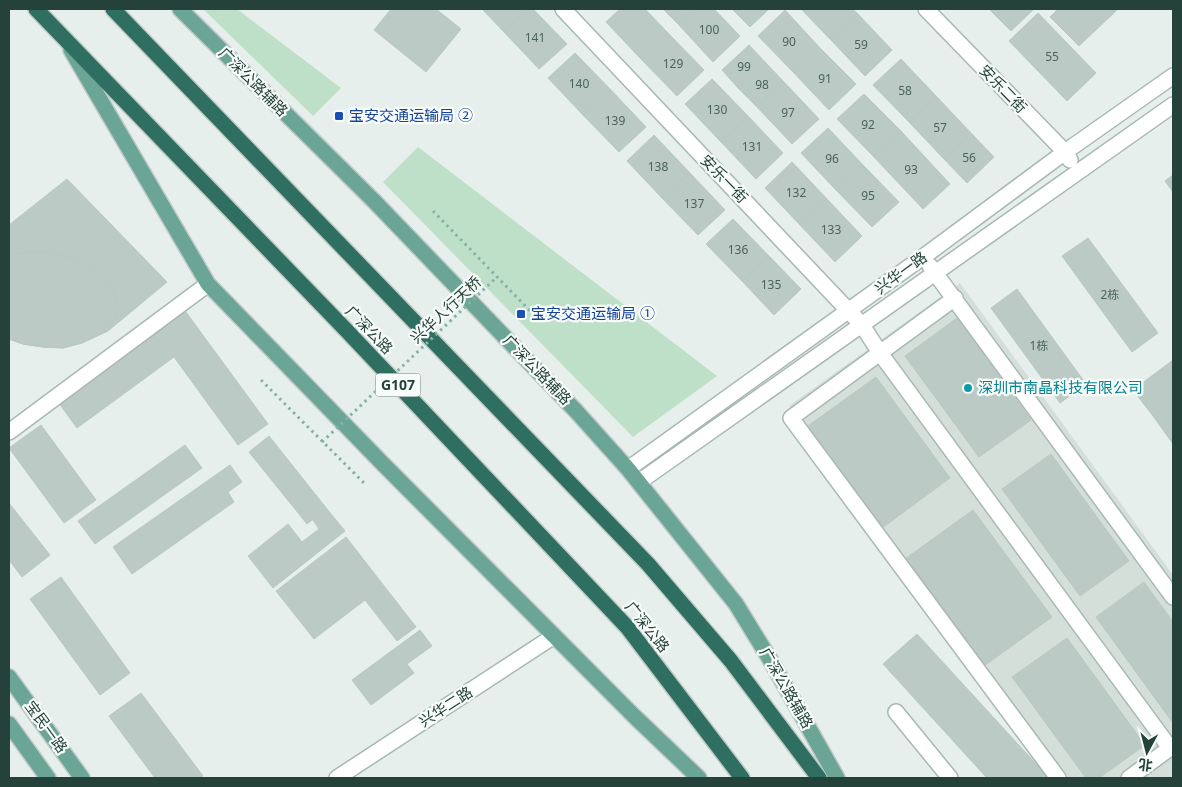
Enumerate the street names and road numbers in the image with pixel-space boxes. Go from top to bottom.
street label: 广深公路辅路 [215,42,293,120]
street label: 安乐二街 [976,60,1032,117]
street label: 安乐一街 [697,150,753,207]
street label: 兴华一路 [870,246,931,298]
street label: 兴华人行天桥 [406,271,485,347]
street label: 广深公路 [342,301,398,358]
street label: 广深公路辅路 [499,330,576,409]
road number: G107 [376,374,420,396]
street label: 广深公路 [621,597,674,656]
street label: 广深公路辅路 [756,644,818,731]
street label: 兴华二路 [415,681,476,731]
street label: 宝民一路 [21,696,73,757]

